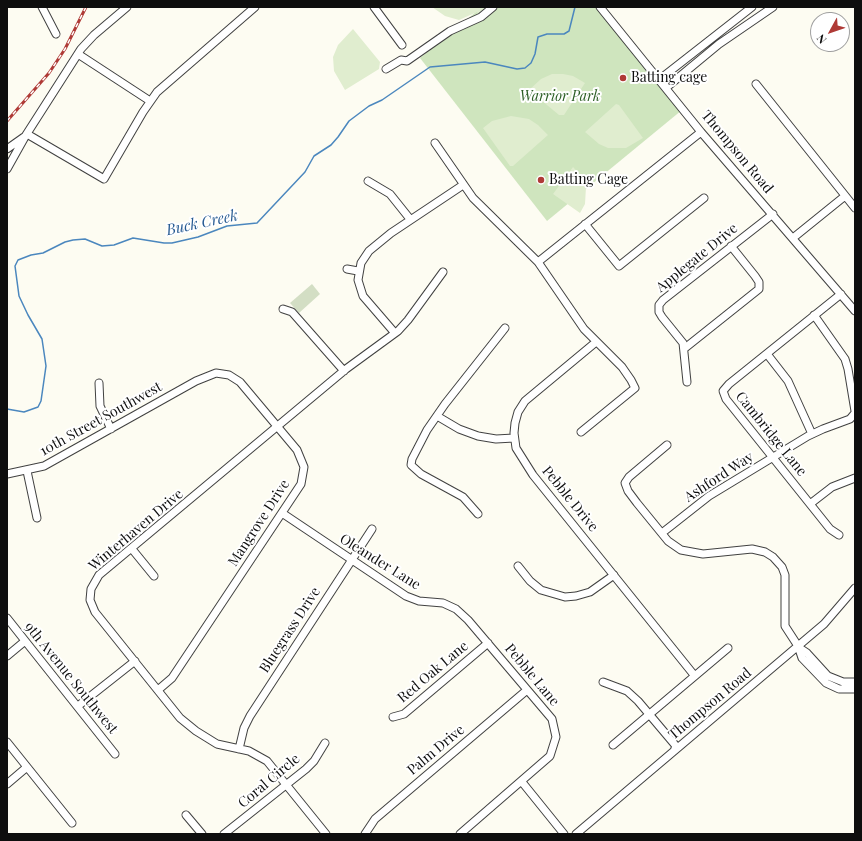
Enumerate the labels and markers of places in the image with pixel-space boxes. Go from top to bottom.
place label: Batting cage [631,70,707,86]
marker: Batting cage [618,73,628,83]
place label: Batting Cage [549,172,628,188]
marker: Batting Cage [536,175,546,185]

